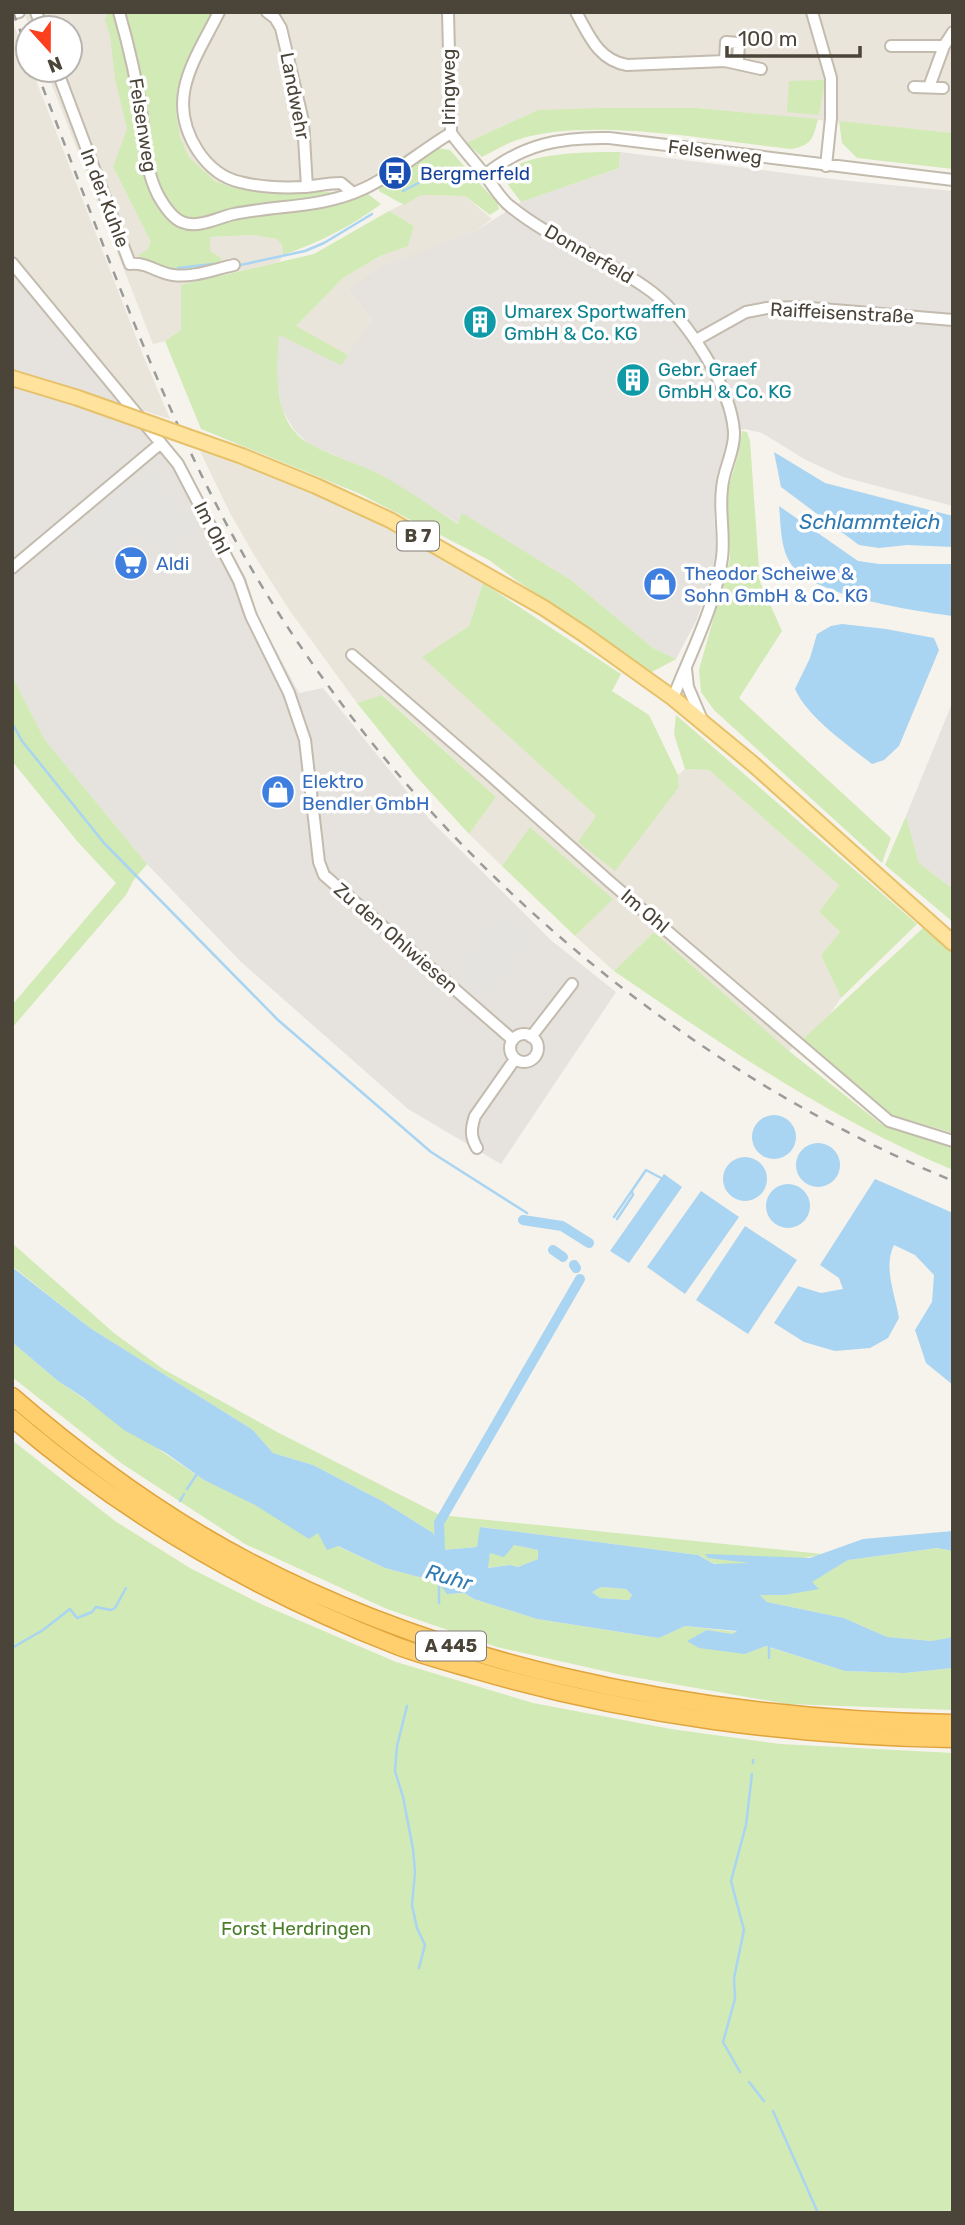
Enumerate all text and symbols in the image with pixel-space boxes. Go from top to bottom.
north arrow [14,14,84,84]
scale bar [727,14,860,58]
text: 100 m [738,26,797,51]
street label: Iringweg [437,49,460,125]
street label: Landwehr [275,50,315,142]
text: N [44,51,65,78]
street label: Felsenweg [124,76,162,174]
street label: Felsenweg [667,135,763,169]
street label: In der Kuhle [76,145,134,251]
bus stop icon: Bergmerfeld [376,154,414,192]
place label: Bergmerfeld [420,162,530,185]
street label: Donnerfeld [541,219,637,289]
street label: Raiffeisenstraße [769,298,915,328]
place label: Umarex Sportwaffen GmbH & Co. KG [504,300,686,345]
building icon: Umarex Sportwaffen GmbH & Co. KG [461,303,499,341]
place label: Gebr. Graef GmbH & Co. KG [658,358,792,403]
building icon: Gebr. Graef GmbH & Co. KG [614,361,652,399]
street label: Im Ohl [189,498,235,558]
water label: Schlammteich [799,509,941,534]
road number: B 7 [397,522,439,550]
supermarket icon: Aldi [112,544,150,582]
place label: Aldi [156,552,189,575]
place label: Theodor Scheiwe & Sohn GmbH & Co. KG [684,562,868,607]
shop icon: Theodor Scheiwe & Sohn GmbH & Co. KG [641,565,679,603]
place label: Elektro Bendler GmbH [302,770,430,815]
shop icon: Elektro Bendler GmbH [259,773,297,811]
street label: Zu den Ohlwiesen [329,878,463,998]
street label: Im Ohl [616,884,674,938]
water label: Ruhr [423,1558,476,1596]
road number: A 445 [416,1632,486,1660]
park label: Forst Herdringen [221,1917,371,1940]

